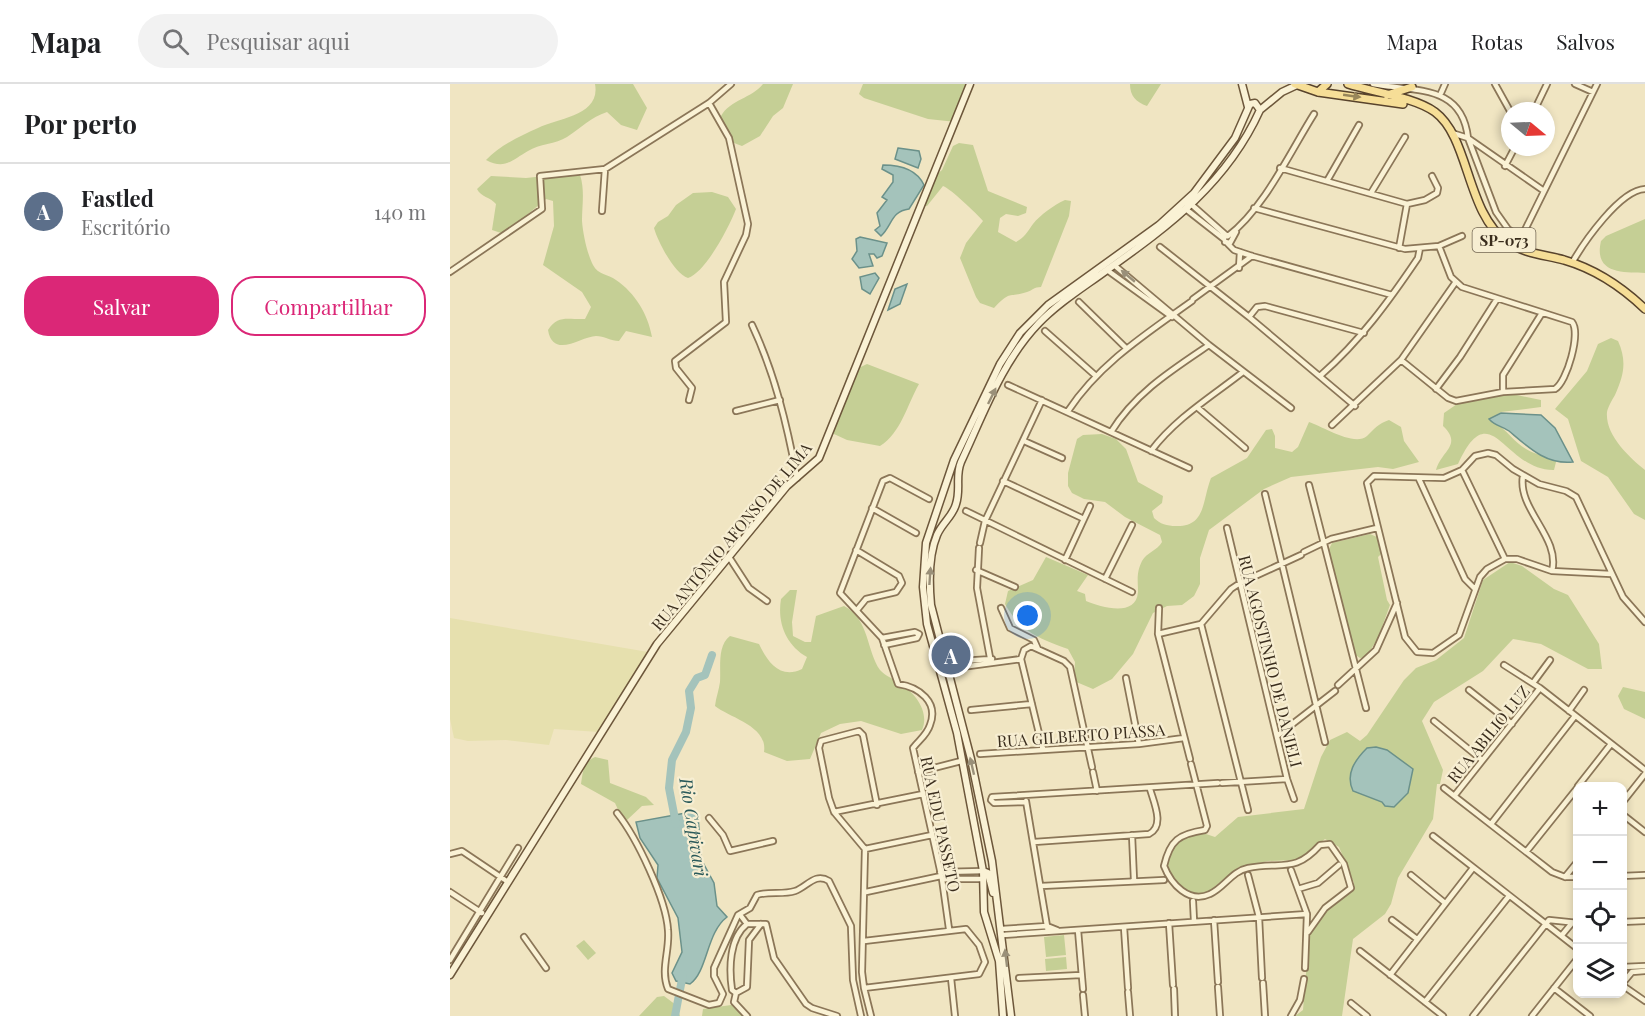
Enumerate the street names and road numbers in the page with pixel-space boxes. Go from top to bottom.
road number: SP-073 [1472,228,1536,252]
street label: RUA ANTÔNIO AFONSO DE LIMA [646,437,816,634]
street label: RUA AGOSTINHO DE DANIELI [1234,553,1308,769]
street label: RUA ABILIO LUZ [1442,681,1534,787]
street label: RUA GILBERTO PIASSA [996,719,1167,751]
street label: RUA EDU PASSETO [916,754,966,894]

